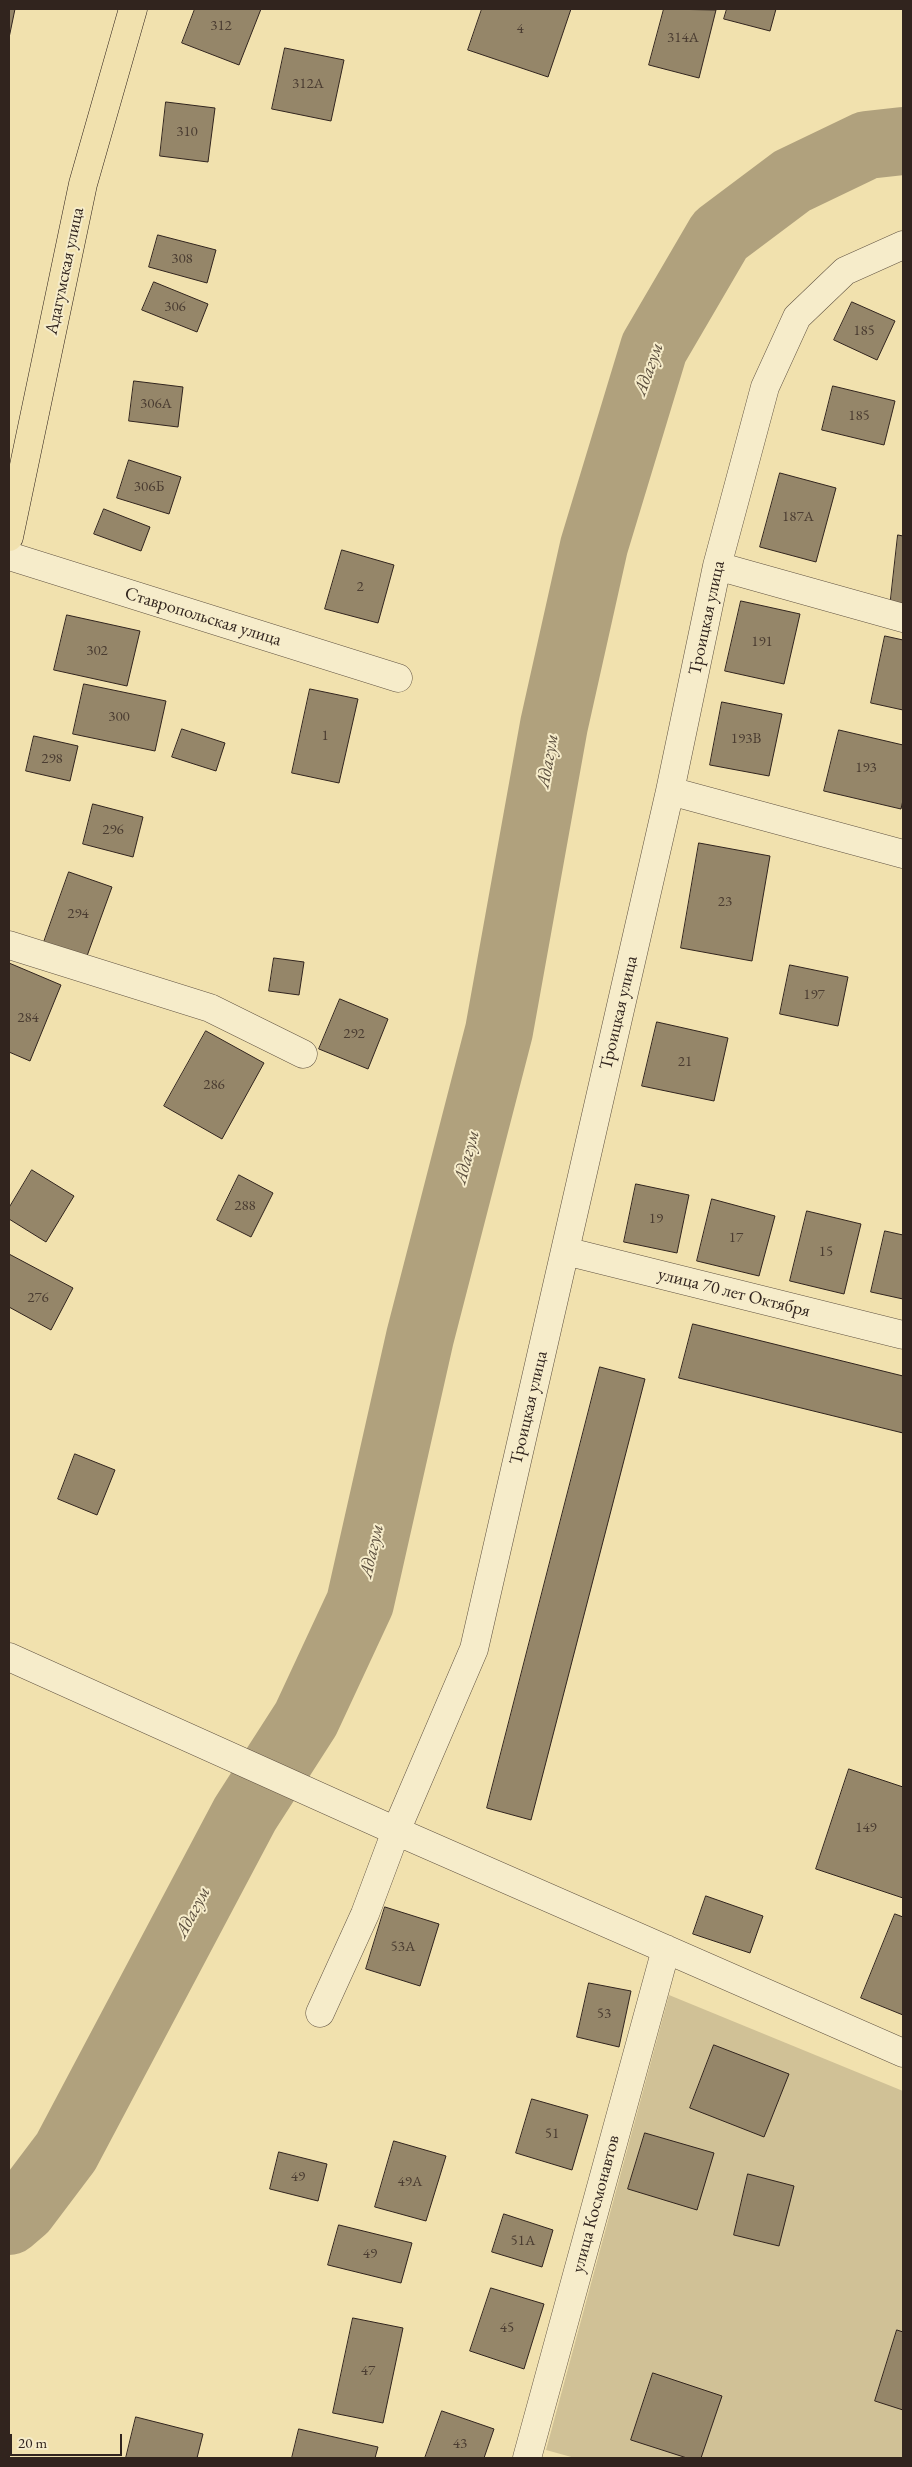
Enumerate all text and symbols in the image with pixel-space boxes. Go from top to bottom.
house number: 312 [210,17,232,35]
house number: 4 [516,20,524,38]
house number: 314А [667,29,699,47]
house number: 312А [292,75,324,93]
house number: 310 [176,123,198,141]
street label: Адагумская улица [41,205,89,337]
house number: 308 [171,250,193,268]
house number: 306 [164,298,186,316]
house number: 185 [853,322,875,340]
water label: Адагум [629,339,669,399]
house number: 306А [140,395,172,413]
house number: 185 [848,407,870,425]
house number: 306Б [134,478,164,496]
house number: 187А [782,508,814,526]
street label: Троицкая улица [684,559,730,677]
house number: 2 [356,578,364,596]
street label: Ставропольская улица [122,583,284,651]
house number: 191 [751,633,773,651]
house number: 302 [86,642,108,660]
house number: 300 [108,708,130,726]
house number: 1 [321,727,329,745]
house number: 193В [731,730,761,748]
water label: Адагум [532,732,564,790]
house number: 298 [41,750,63,768]
house number: 193 [855,759,877,777]
house number: 296 [102,821,124,839]
house number: 23 [718,893,732,911]
house number: 294 [67,905,89,923]
street label: Троицкая улица [595,954,643,1072]
house number: 197 [803,986,825,1004]
house number: 284 [17,1009,39,1027]
house number: 292 [343,1025,365,1043]
house number: 21 [678,1053,692,1071]
house number: 286 [203,1076,225,1094]
water label: Адагум [449,1128,485,1186]
house number: 288 [234,1197,256,1215]
house number: 19 [649,1210,663,1228]
house number: 17 [729,1229,743,1247]
house number: 15 [819,1243,833,1261]
street label: улица 70 лет Октября [656,1264,812,1322]
house number: 276 [27,1289,49,1307]
street label: Троицкая улица [505,1349,553,1467]
water label: Адагум [355,1522,389,1580]
house number: 149 [855,1819,877,1837]
water label: Адагум [170,1883,216,1941]
house number: 53А [391,1938,415,1956]
house number: 53 [597,2005,611,2023]
house number: 51 [545,2125,559,2143]
street label: улица Космонавтов [567,2133,625,2275]
house number: 49 [291,2168,305,2186]
house number: 49А [398,2173,422,2191]
house number: 51А [511,2232,535,2250]
house number: 49 [363,2245,377,2263]
house number: 45 [500,2319,514,2337]
house number: 47 [361,2362,375,2380]
scale bar [12,2424,125,2456]
text: 20 m [18,2433,47,2452]
house number: 43 [453,2435,467,2453]

